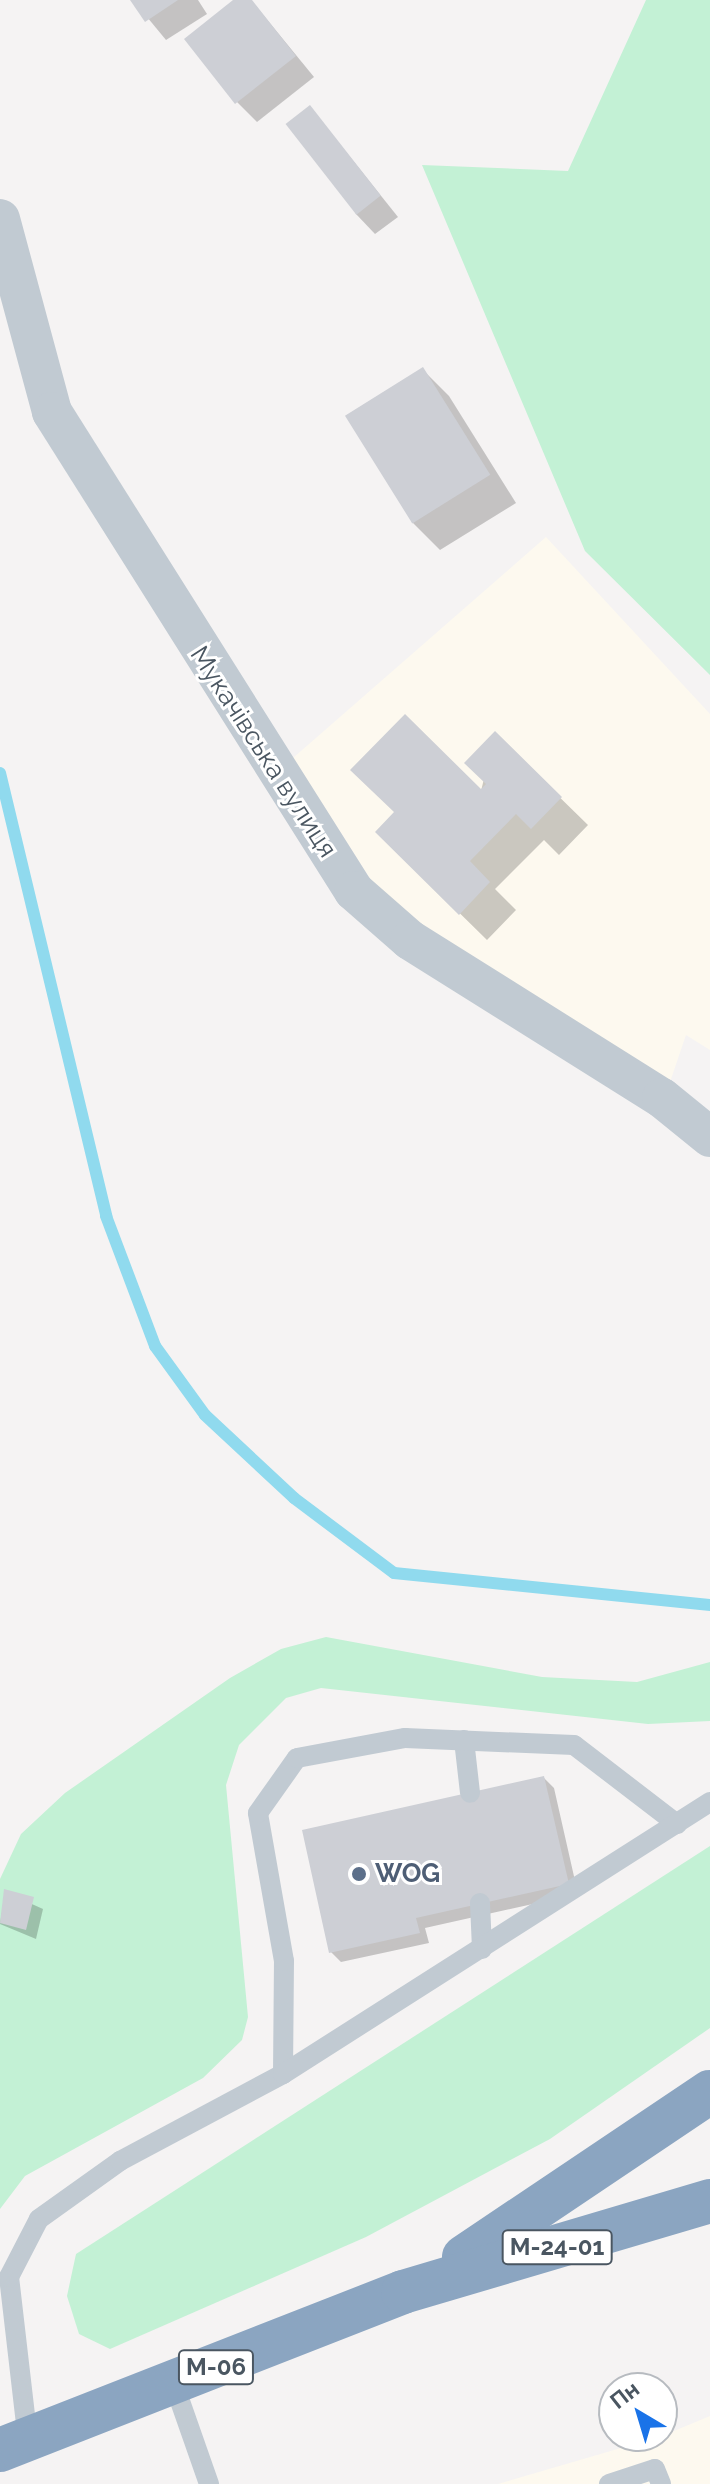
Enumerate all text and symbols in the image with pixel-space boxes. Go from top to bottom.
street label: Мукачівська вулиця [183,641,343,863]
place label: WOG [375,1858,440,1890]
marker: WOG [350,1865,368,1883]
road number: М-24-01 [501,2227,613,2267]
road number: М-06 [176,2347,256,2387]
north arrow [598,2372,678,2452]
text: Пн [605,2375,644,2414]

